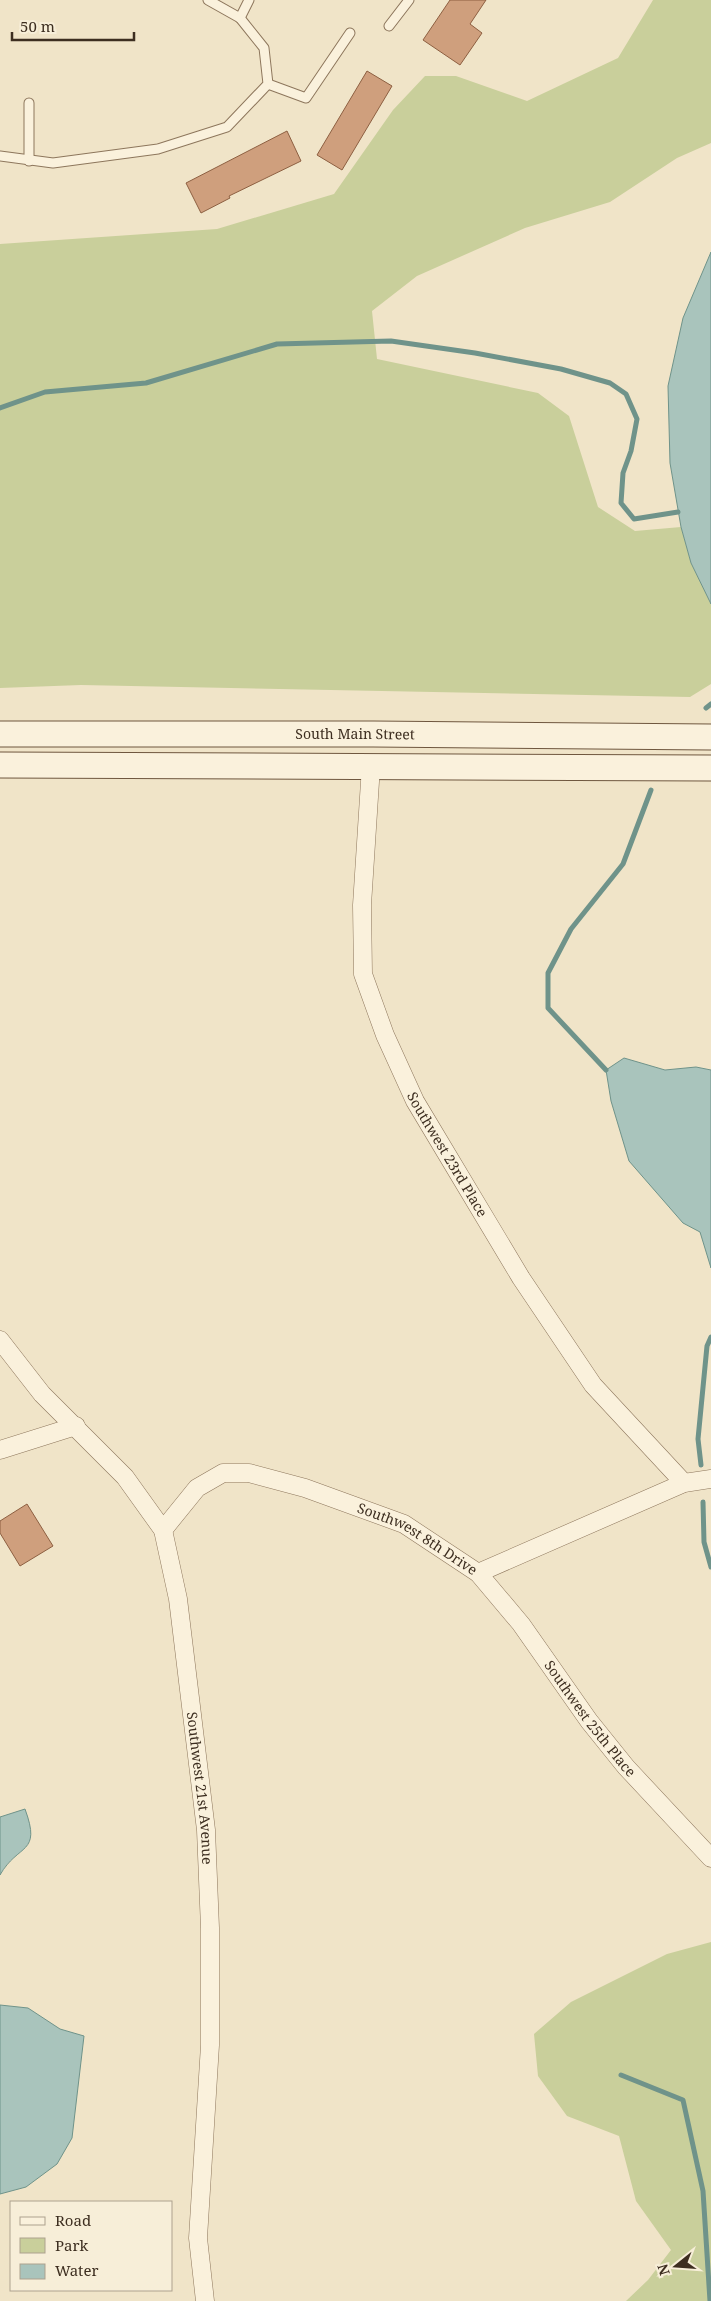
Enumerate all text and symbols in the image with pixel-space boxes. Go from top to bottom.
scale bar [12,10,135,42]
text: 50 m [20,16,55,36]
street label: South Main Street [295,724,415,743]
street label: Southwest 23rd Place [403,1089,492,1220]
street label: Southwest 8th Drive [355,1498,481,1579]
street label: Southwest 25th Place [540,1656,640,1781]
street label: Southwest 21st Avenue [183,1711,217,1865]
legend [10,2201,172,2291]
text: Road [55,2210,91,2230]
text: Park [55,2235,89,2255]
north arrow [651,2241,701,2291]
text: Water [55,2260,98,2280]
text: N [652,2262,674,2278]

